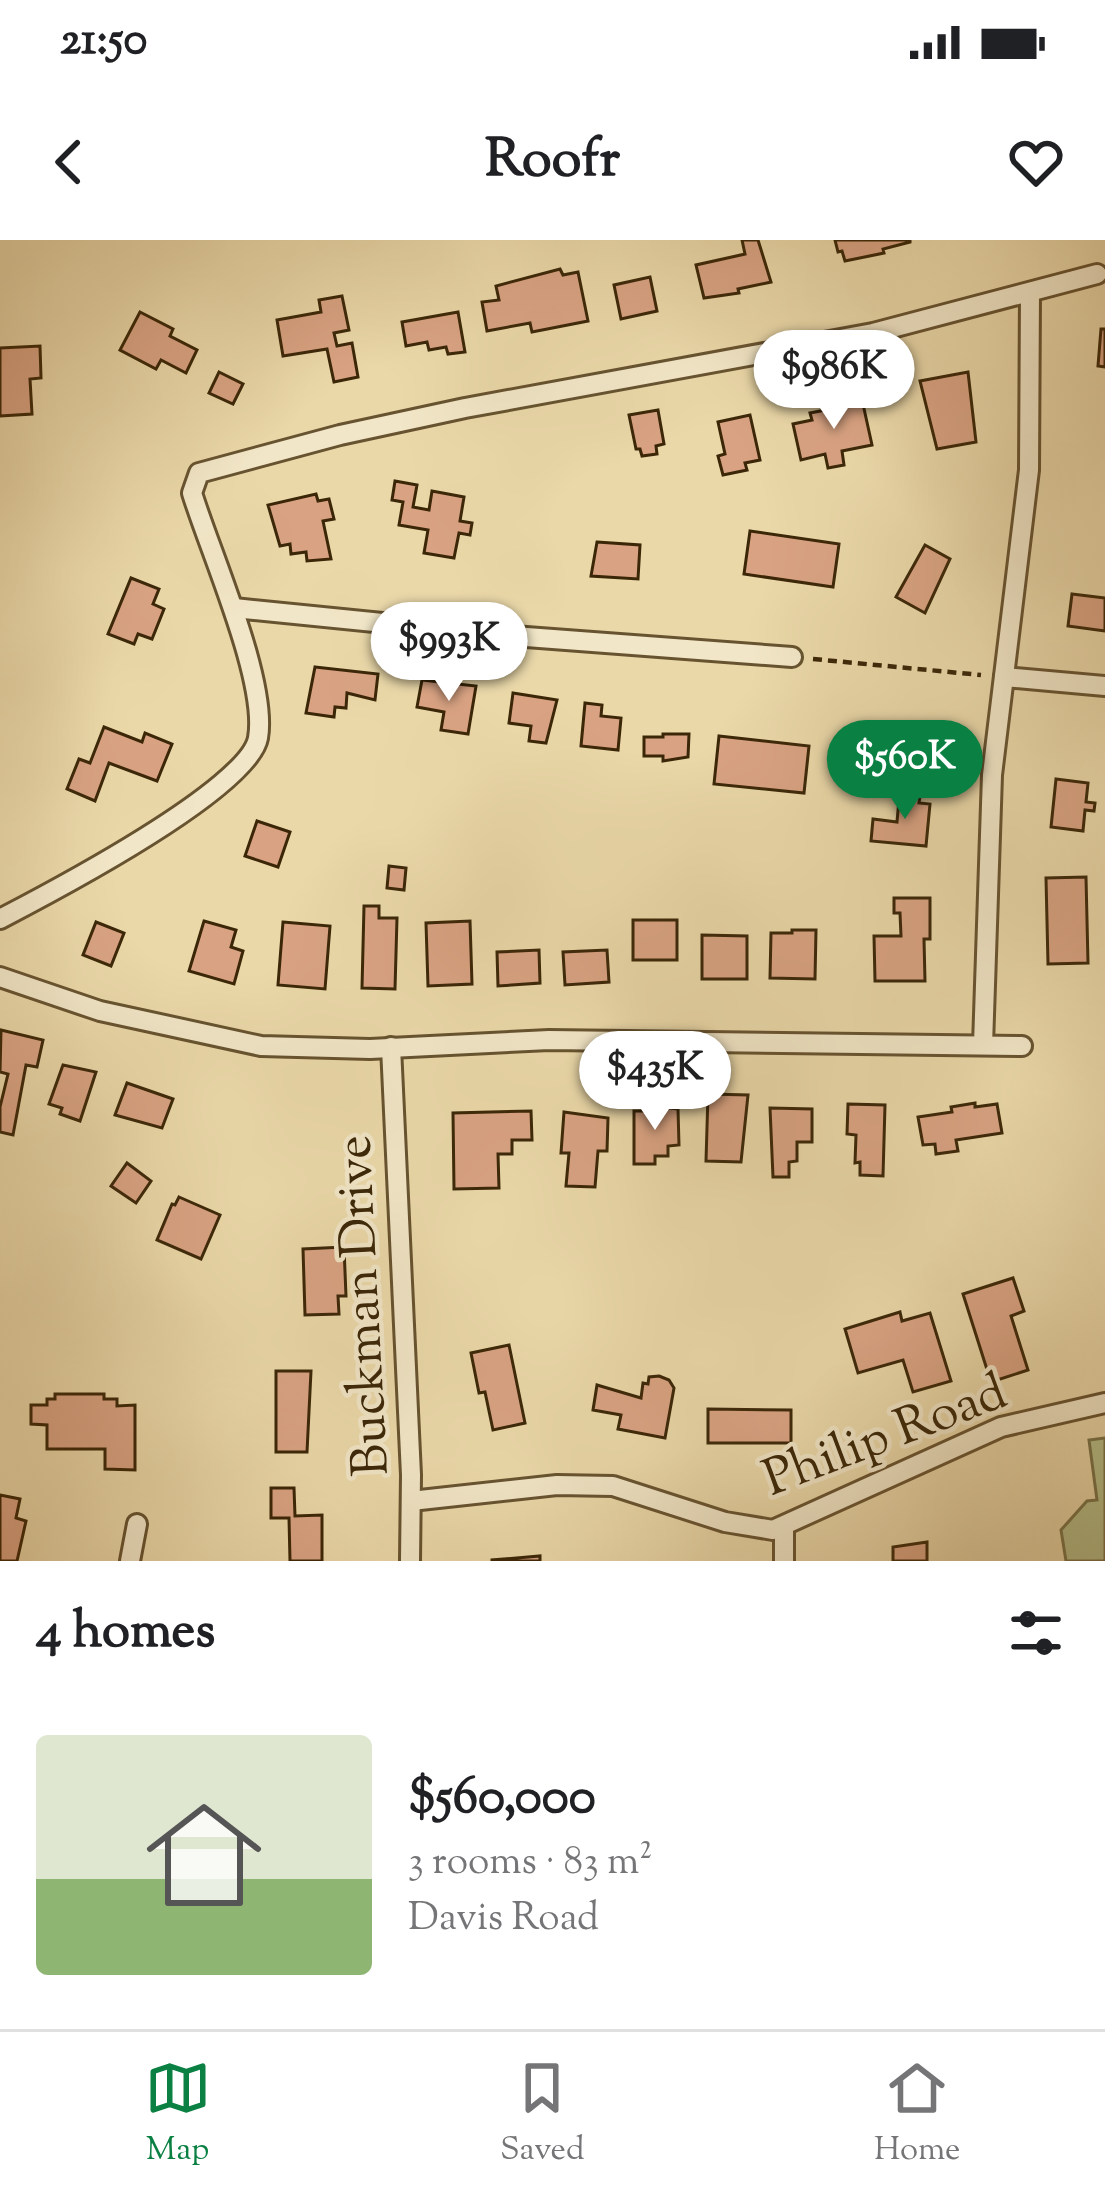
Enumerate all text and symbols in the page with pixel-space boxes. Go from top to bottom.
text: 21:50 [60,10,147,75]
text: Roofr [485,123,620,201]
icon: back [36,129,102,195]
icon: heart [1003,129,1069,195]
pin: $986K [750,330,918,432]
text: $986K [781,341,887,397]
pin: $993K [365,602,533,704]
text: $993K [398,613,500,669]
pin: $560K [821,720,989,822]
text: $560K [854,731,956,787]
pin: $435K [571,1031,739,1133]
text: $435K [606,1042,704,1098]
street label: Buckman Drive [320,1133,411,1478]
street label: Philip Road [754,1358,1018,1518]
text: 4 homes [36,1597,215,1670]
icon: filters [1003,1600,1069,1666]
text: $560,000 [408,1763,596,1836]
icon: home [132,1783,276,1927]
text: 3 rooms · 83 m² [408,1836,652,1892]
text: Davis Road [408,1892,599,1948]
tab: Map [145,2055,211,2175]
tab: Saved [500,2055,585,2175]
tab: Home [874,2055,960,2175]

